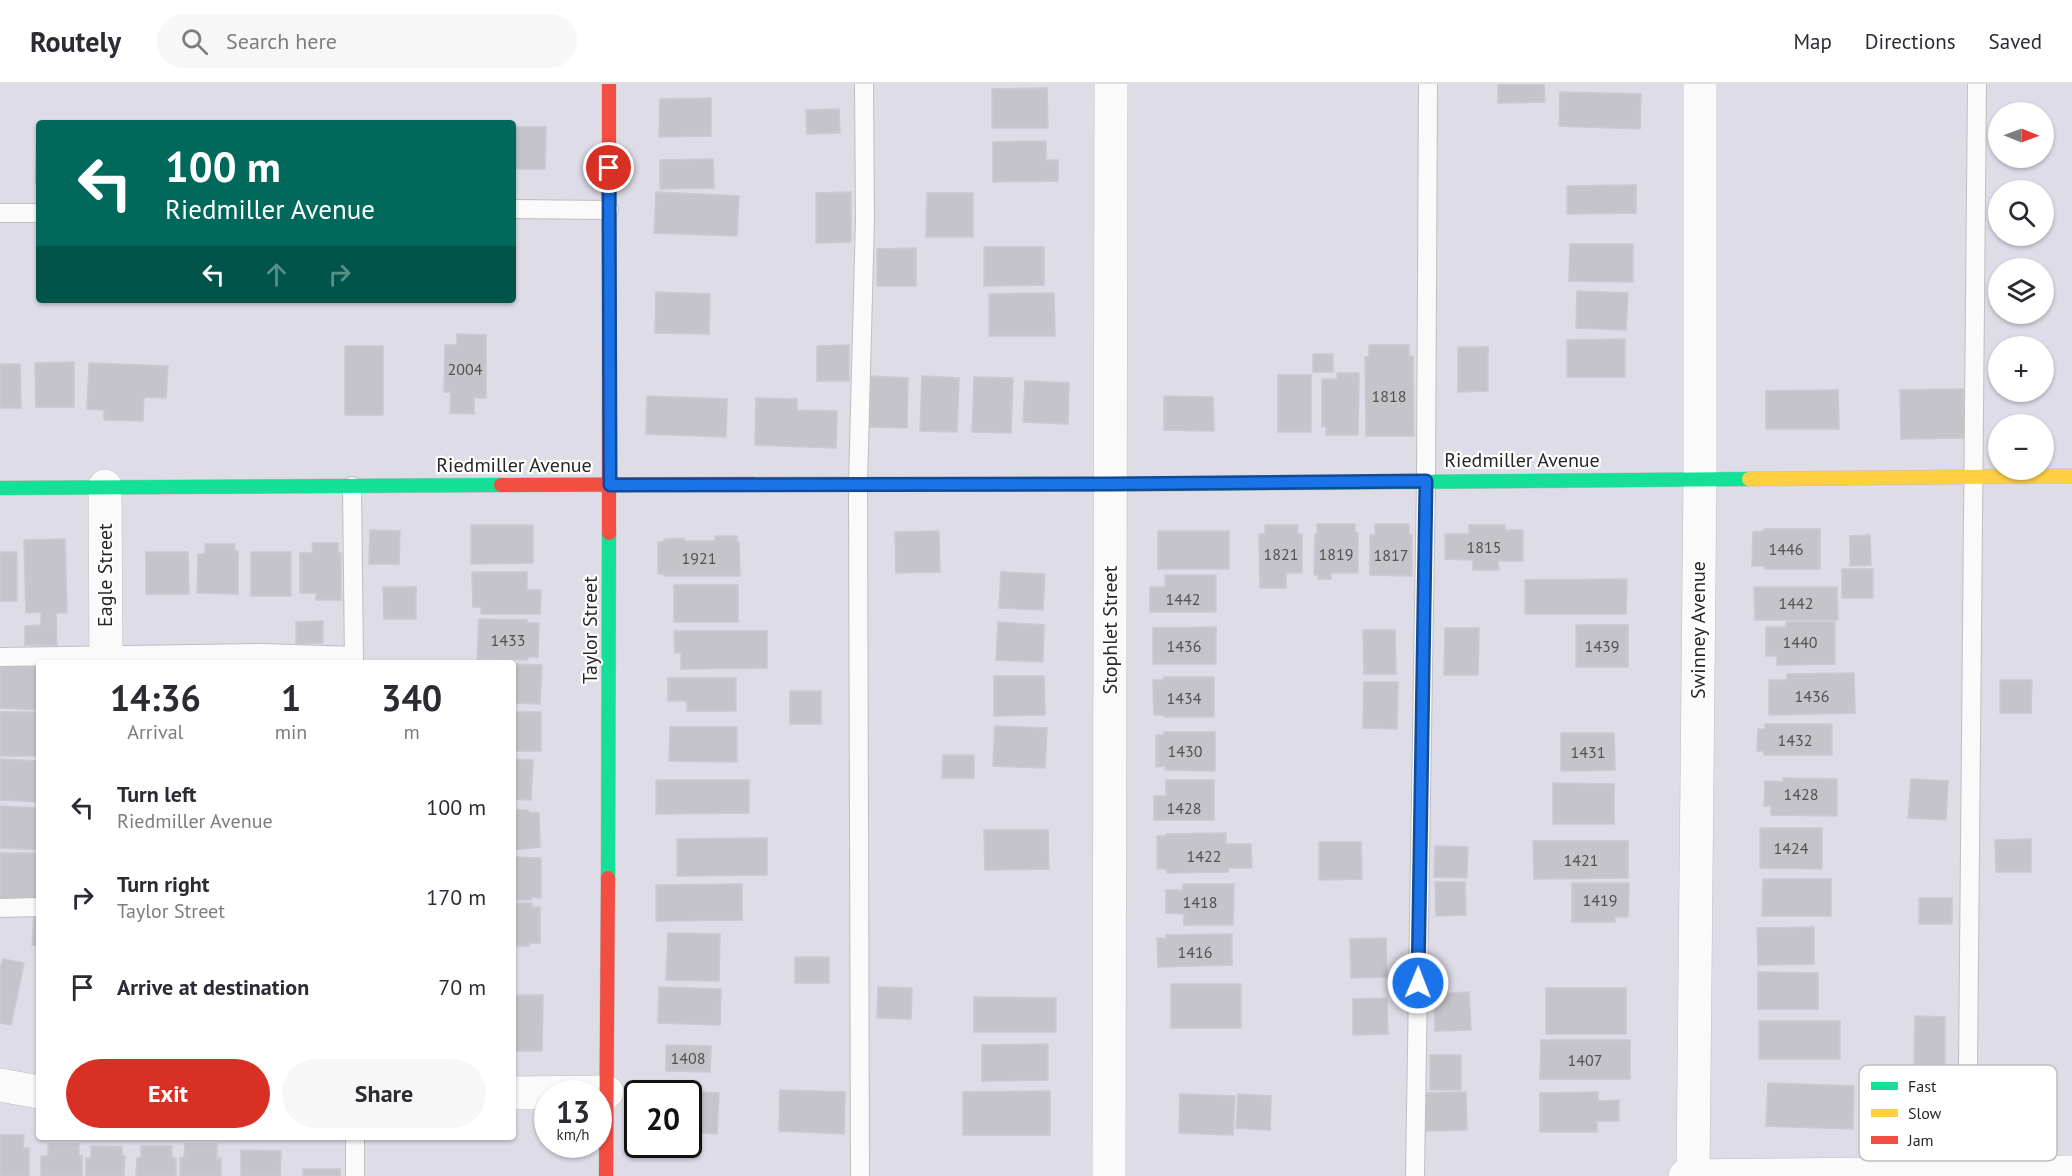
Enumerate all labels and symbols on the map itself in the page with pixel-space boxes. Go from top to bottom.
north arrow [1988,102,2054,168]
pin [583,142,634,193]
house number: 2004 [448,359,483,379]
house number: 1818 [1372,386,1406,406]
street label: Riedmiller Avenue [1444,447,1600,473]
street label: Riedmiller Avenue [436,452,592,478]
street label: Eagle Street [92,523,118,627]
house number: 1815 [1467,537,1501,557]
house number: 1446 [1769,539,1803,559]
house number: 1821 [1264,544,1298,564]
house number: 1819 [1319,544,1353,564]
house number: 1817 [1374,545,1408,565]
house number: 1921 [682,548,716,568]
street label: Swinney Avenue [1685,561,1711,699]
street label: Stophlet Street [1097,565,1123,694]
street label: Taylor Street [577,576,603,684]
house number: 1442 [1166,589,1200,609]
house number: 1442 [1779,593,1813,613]
house number: 1433 [491,630,525,650]
house number: 1440 [1783,632,1818,652]
house number: 1436 [1167,636,1201,656]
house number: 1439 [1585,636,1619,656]
house number: 1436 [1795,686,1829,706]
house number: 1434 [1167,688,1202,708]
house number: 1432 [1778,730,1812,750]
house number: 1430 [1168,741,1203,761]
house number: 1431 [1571,742,1605,762]
house number: 1428 [1784,784,1818,804]
house number: 1428 [1167,798,1201,818]
house number: 1424 [1774,838,1809,858]
house number: 1422 [1187,846,1221,866]
house number: 1421 [1564,850,1598,870]
house number: 1419 [1583,890,1617,910]
house number: 1418 [1183,892,1217,912]
house number: 1416 [1178,942,1212,962]
position arrow [1386,951,1450,1015]
house number: 1408 [671,1048,705,1068]
house number: 1407 [1568,1050,1602,1070]
legend [1859,1065,2057,1161]
text: Fast [1908,1076,1937,1096]
speed limit sign: 20 [624,1080,702,1158]
text: Slow [1908,1103,1942,1123]
text: Jam [1907,1130,1934,1150]

